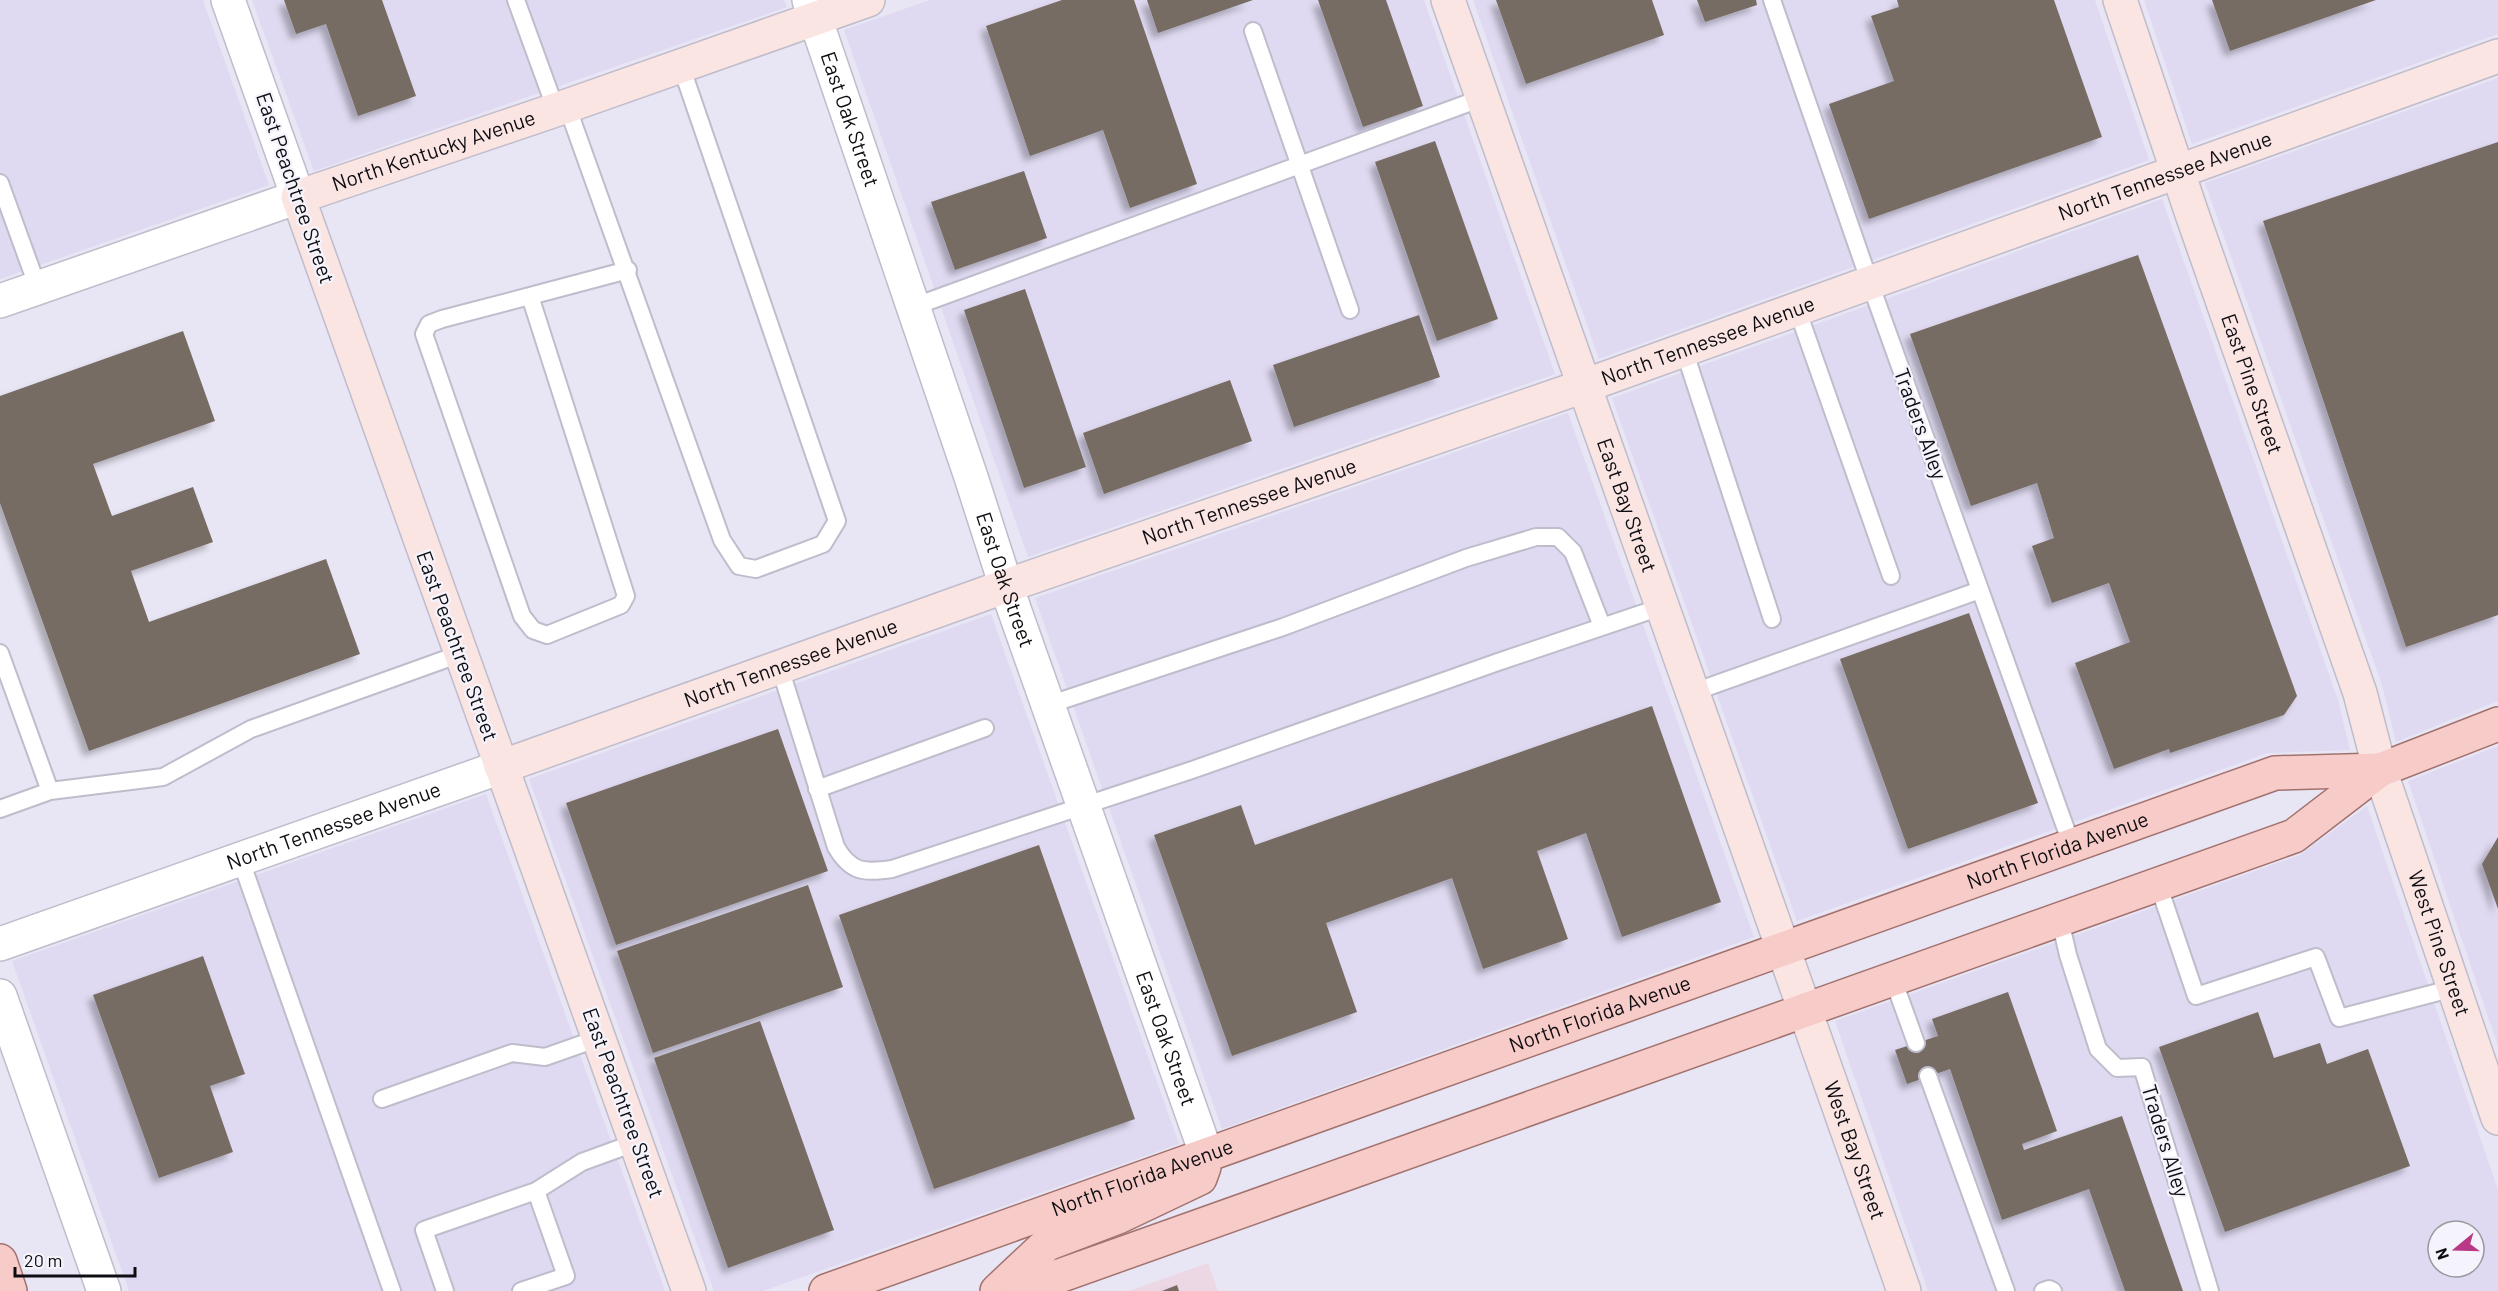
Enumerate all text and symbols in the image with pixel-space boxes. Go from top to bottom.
street label: East Oak Street [816,48,885,190]
street label: East Peachtree Street [252,89,341,286]
street label: North Kentucky Avenue [328,104,538,196]
street label: North Tennessee Avenue [2054,125,2275,225]
street label: North Tennessee Avenue [1597,290,1818,390]
street label: East Pine Street [2217,310,2289,457]
street label: Traders Alley [1890,364,1953,483]
street label: East Bay Street [1593,435,1663,575]
street label: North Tennessee Avenue [1138,452,1359,549]
street label: East Oak Street [972,509,1041,650]
street label: East Peachtree Street [412,547,504,744]
street label: North Tennessee Avenue [680,612,901,711]
street label: North Tennessee Avenue [223,775,444,874]
street label: North Florida Avenue [1963,805,2151,893]
street label: West Pine Street [2404,867,2476,1019]
street label: East Oak Street [1132,967,1202,1109]
street label: North Florida Avenue [1505,969,1694,1057]
street label: East Peachtree Street [578,1004,670,1201]
street label: West Bay Street [1820,1077,1892,1223]
street label: Traders Alley [2137,1081,2196,1200]
street label: North Florida Avenue [1048,1133,1236,1220]
north arrow [2426,1219,2486,1279]
scale bar [15,1240,135,1278]
text: N [2431,1246,2452,1262]
text: 20 m [24,1249,62,1271]

